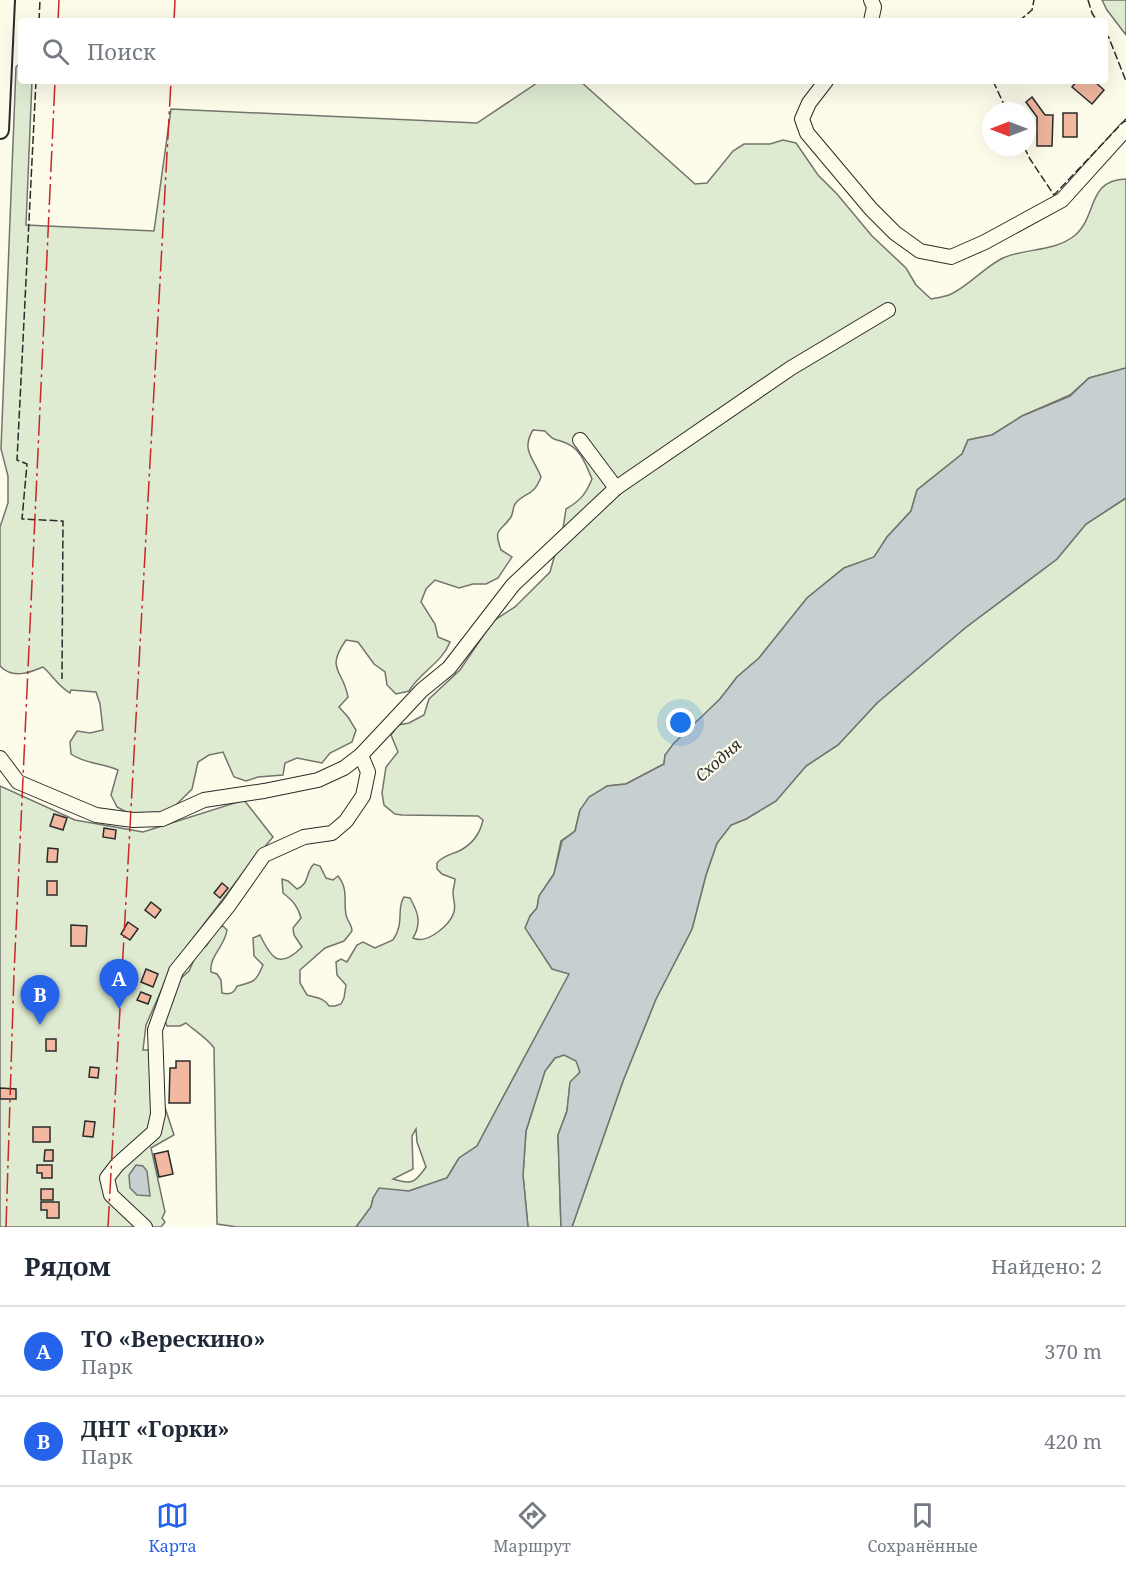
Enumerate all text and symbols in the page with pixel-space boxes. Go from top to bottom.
search box [18,18,1108,84]
icon: search [39,35,72,68]
text: Поиск [87,36,156,66]
north arrow [982,102,1036,156]
your location [666,708,695,737]
water label: Сходня [690,733,746,787]
pin: A [100,960,138,1009]
pin: B [20,976,60,1025]
text: Рядом [24,1248,111,1284]
text: Найдено: 2 [991,1253,1102,1280]
text: ТО «Верескино» [81,1323,265,1353]
text: A [36,1338,51,1365]
text: 370 m [1044,1338,1102,1365]
text: Парк [81,1353,133,1380]
text: ДНТ «Горки» [81,1413,230,1443]
text: B [37,1428,50,1455]
text: 420 m [1044,1428,1102,1455]
text: Парк [81,1443,133,1470]
tab: Карта [148,1499,197,1557]
tab: Маршрут [493,1499,571,1557]
tab: Сохранённые [868,1499,978,1557]

